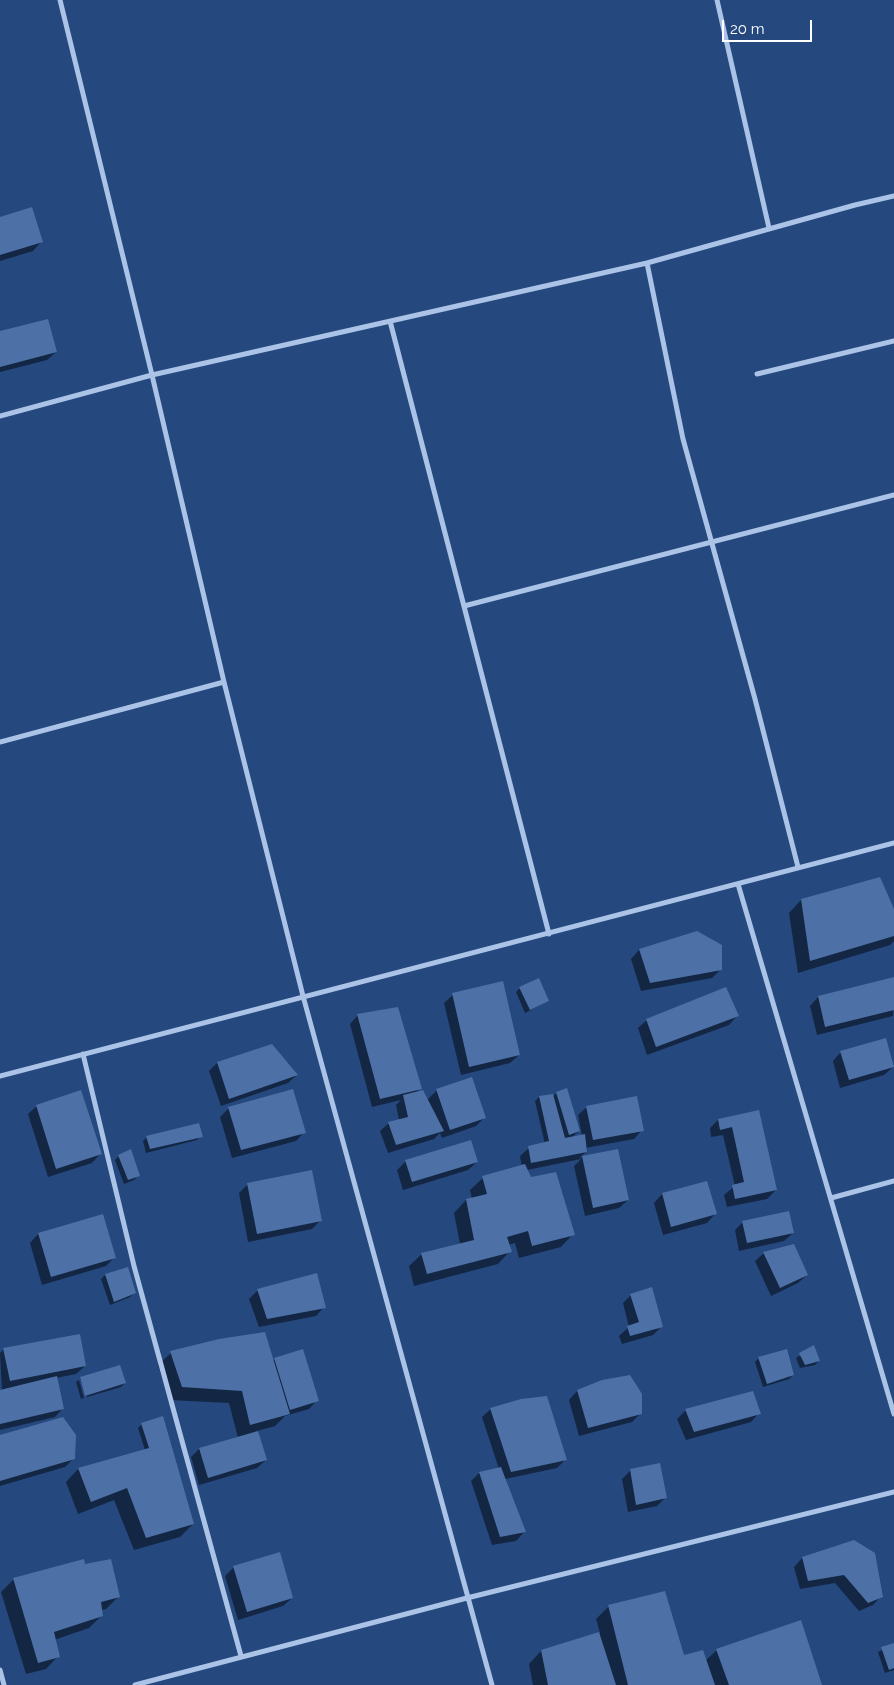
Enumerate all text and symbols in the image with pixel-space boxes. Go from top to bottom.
scale bar [724,10,814,42]
text: 20 m [730,20,765,38]

